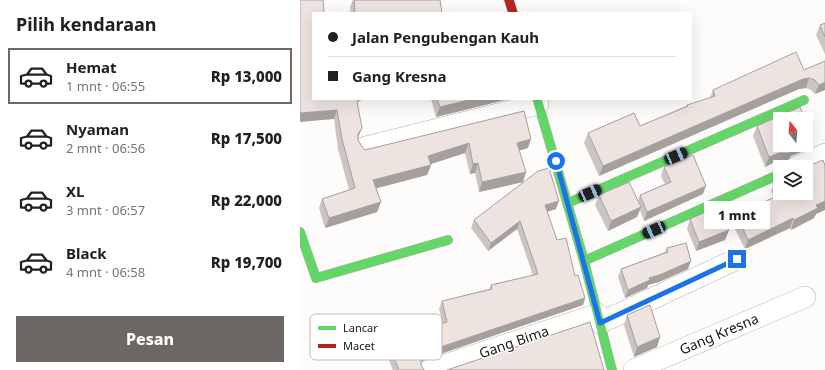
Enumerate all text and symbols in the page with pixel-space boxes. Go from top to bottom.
text: Pilih kendaraan [16,12,156,36]
text: Jalan Pengubengan Kauh [352,27,539,47]
text: Hemat [66,57,117,77]
icon: car [18,58,54,94]
text: Rp 13,000 [211,66,282,86]
text: Gang Kresna [352,66,447,86]
text: 1 mnt · 06:55 [66,77,145,95]
north arrow [773,112,813,152]
map controls [773,112,813,200]
text: Nyaman [66,119,129,139]
icon: car [18,120,54,156]
text: Rp 17,500 [211,128,282,148]
text: 2 mnt · 06:56 [66,139,145,157]
car [663,146,689,166]
route start [547,152,565,170]
button: layers [773,160,813,200]
text: XL [66,181,84,201]
icon: car [18,182,54,218]
car [577,183,603,203]
text: Rp 22,000 [211,190,282,210]
text: 3 mnt · 06:57 [66,201,145,219]
callout: 1 mnt [704,201,770,229]
text: 1 mnt [718,206,756,224]
car [641,220,667,240]
text: Black [66,243,106,263]
icon: car [18,244,54,280]
route end [728,250,746,268]
text: Rp 19,700 [211,252,282,272]
text: 4 mnt · 06:58 [66,263,145,281]
street label: Gang Kresna [676,308,761,359]
legend [310,314,442,360]
button: Pesan [16,316,284,362]
text: Lancar [343,320,378,335]
street label: Gang Bima [476,321,551,362]
text: Macet [343,338,375,353]

